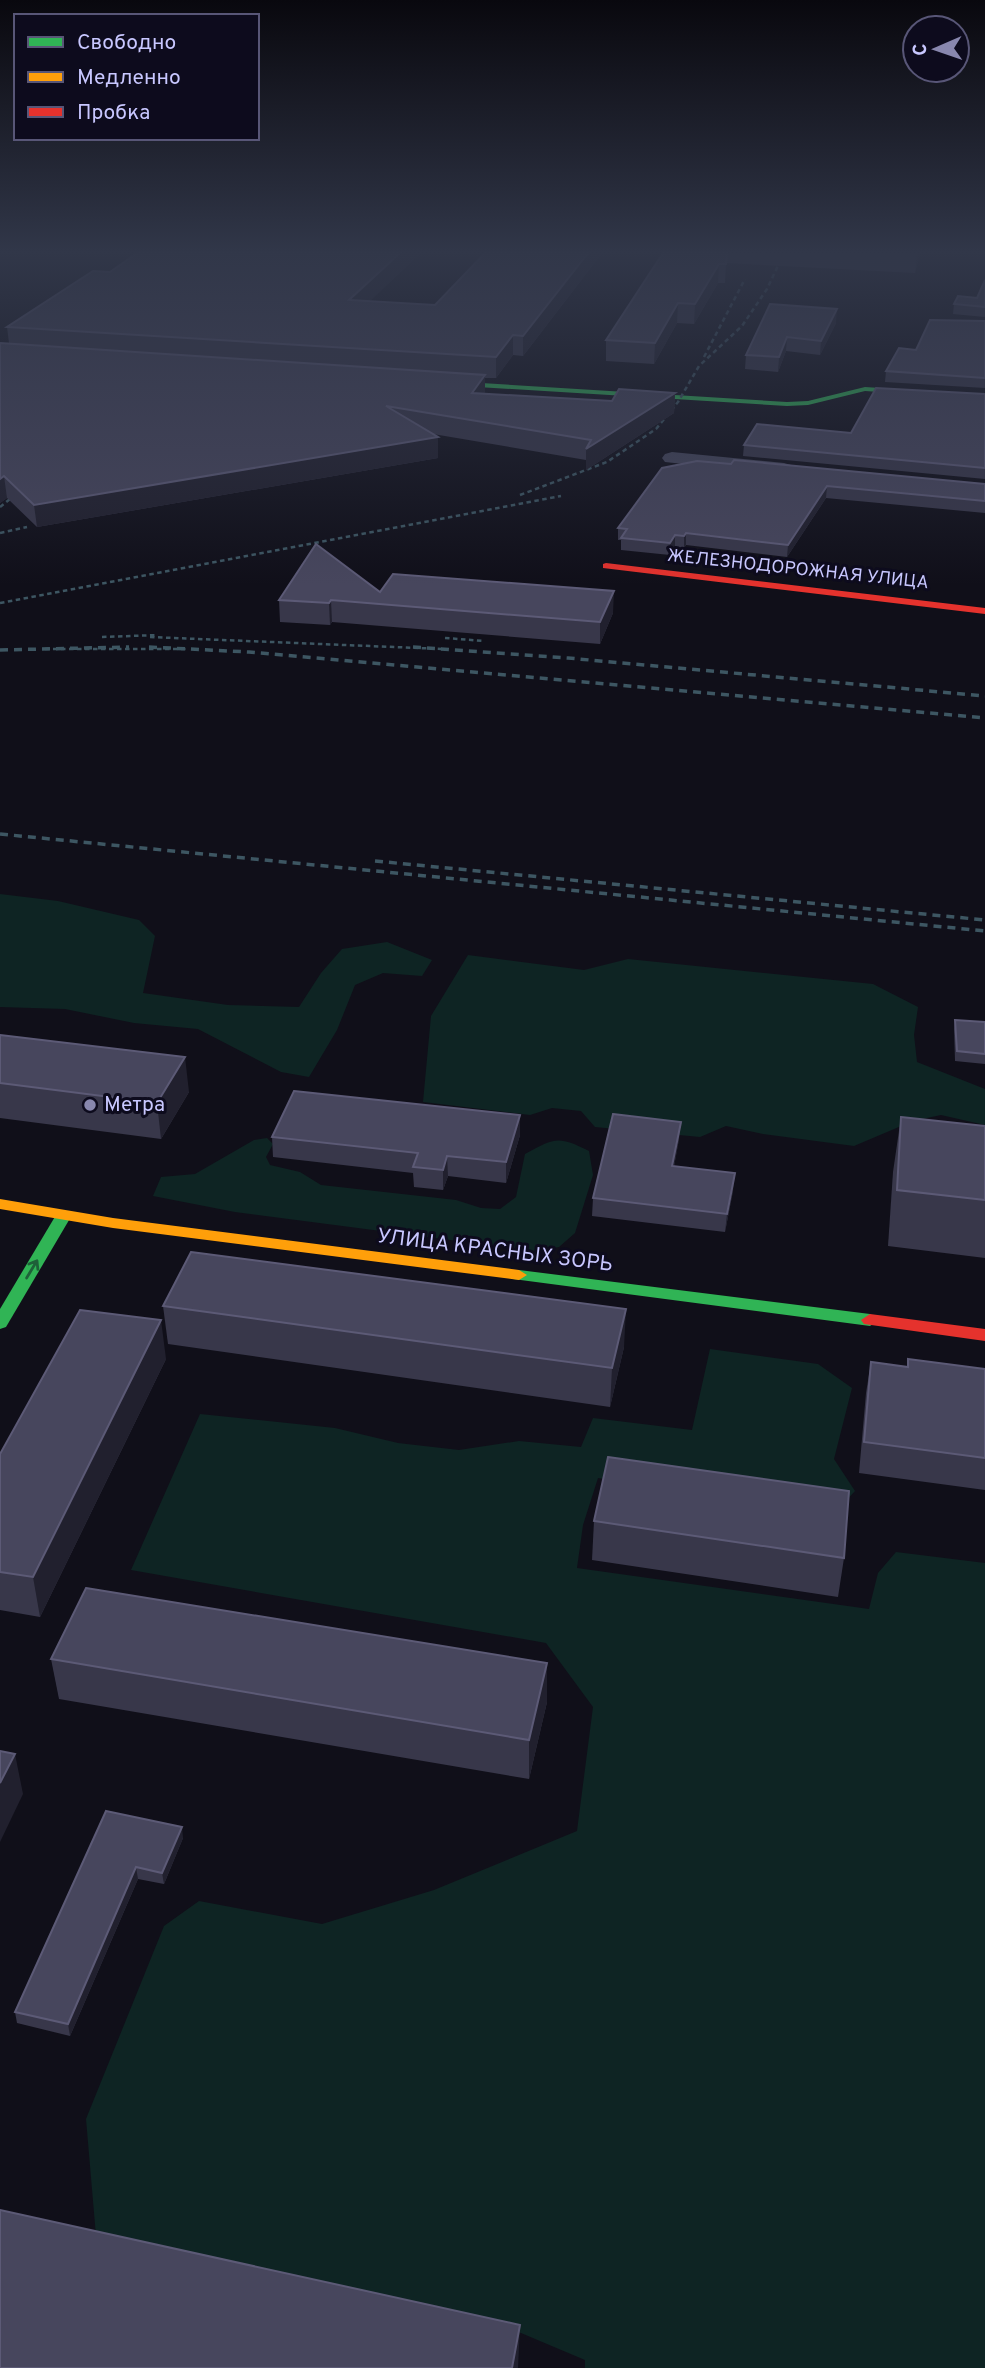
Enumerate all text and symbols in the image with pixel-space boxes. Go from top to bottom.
legend [14,14,259,140]
north arrow [901,14,971,84]
text: Свободно [77,30,176,57]
text: С [909,43,933,56]
text: Медленно [77,65,181,92]
text: Пробка [77,100,150,127]
street label: ЖЕЛЕЗНОДОРОЖНАЯ УЛИЦА [666,545,930,595]
place label: Метра [104,1092,165,1119]
marker: Метра [82,1097,98,1113]
street label: УЛИЦА КРАСНЫХ ЗОРЬ [376,1223,614,1279]
one-way arrow [26,1260,40,1280]

